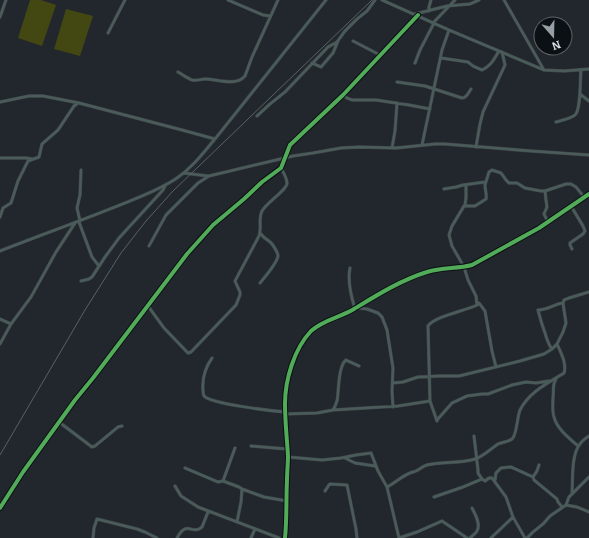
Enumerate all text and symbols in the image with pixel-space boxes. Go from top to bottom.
north arrow [533,16,573,56]
text: N [550,37,562,53]

